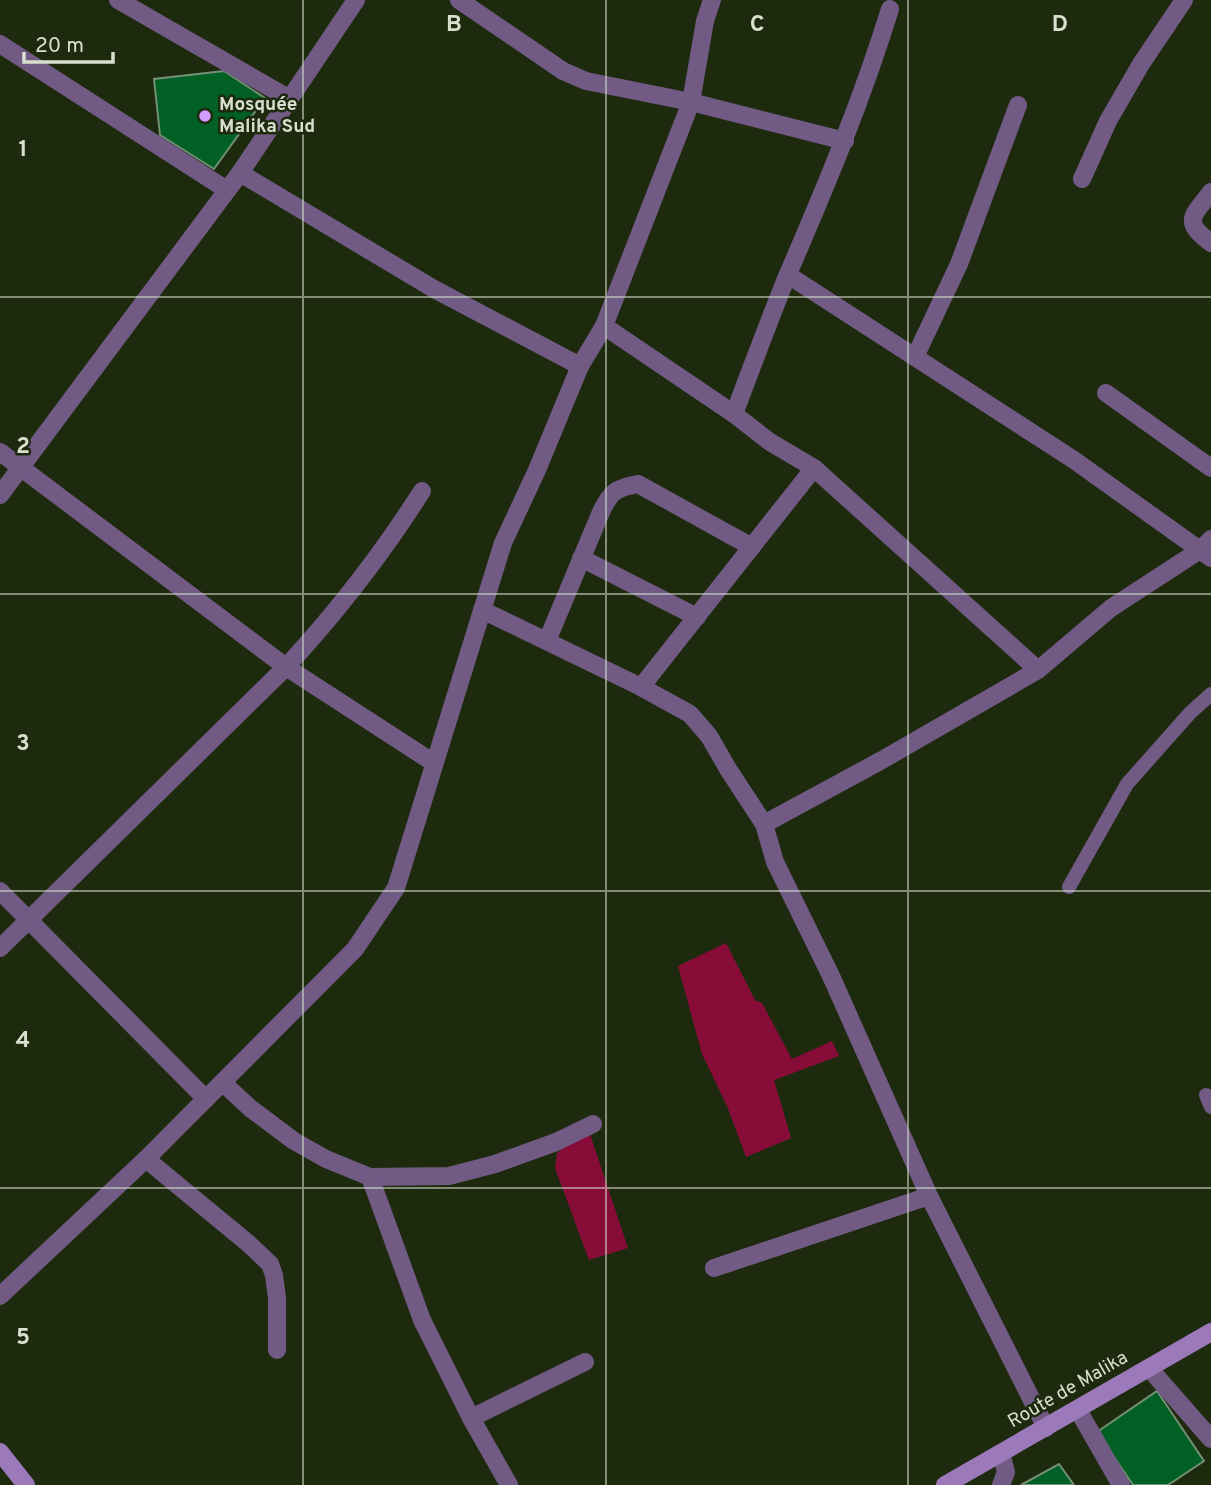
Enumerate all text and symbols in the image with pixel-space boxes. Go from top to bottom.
text: B [446,11,462,40]
text: C [750,11,764,40]
text: D [1052,11,1068,40]
scale bar [24,21,114,65]
text: 20 m [35,33,84,60]
place label: Mosquée Malika Sud [219,93,315,139]
marker: Mosquée Malika Sud [197,108,213,124]
text: 1 [18,136,28,165]
text: 2 [16,433,30,462]
text: 3 [16,730,30,759]
text: 4 [16,1027,30,1056]
text: 5 [16,1324,30,1353]
street label: Route de Malika [1004,1346,1132,1434]

